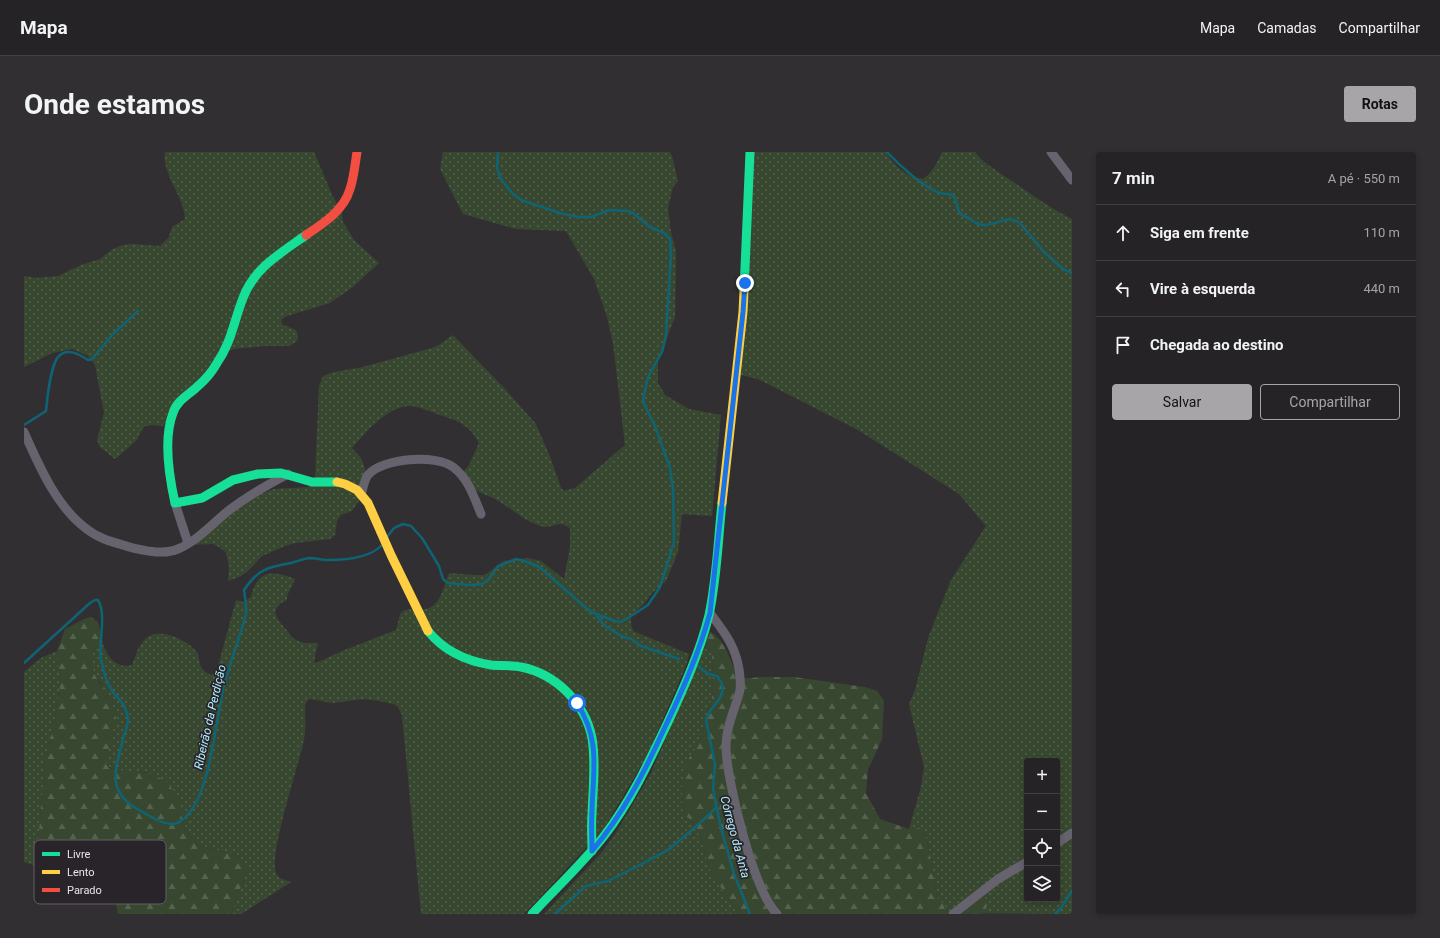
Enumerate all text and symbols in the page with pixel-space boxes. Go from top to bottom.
text: Mapa [20,16,68,39]
text: Mapa [1200,20,1235,36]
text: Camadas [1257,20,1317,36]
text: Compartilhar [1339,20,1420,36]
button: Rotas [1344,86,1416,122]
text: Onde estamos [24,88,205,121]
text: 7 min [1112,168,1155,188]
text: A pé · 550 m [1328,171,1400,186]
icon: ahead [1112,222,1134,244]
text: Siga em frente [1150,224,1249,242]
text: 110 m [1363,225,1400,240]
route end [736,274,754,292]
icon: left [1112,278,1134,300]
text: Vire à esquerda [1150,280,1255,298]
text: 440 m [1363,281,1400,296]
icon: arrive [1112,334,1134,356]
text: Chegada ao destino [1150,336,1284,354]
button: Salvar [1112,384,1252,420]
button: Compartilhar [1260,384,1400,420]
water label: Ribeirão da Perdição [191,663,229,771]
route start [568,694,586,712]
map controls [1024,758,1060,902]
button: + [1024,758,1060,794]
water label: Córrego da Anta [717,794,753,880]
button: − [1024,794,1060,830]
button: locate [1024,830,1060,866]
legend [34,840,166,904]
text: Livre [67,848,91,861]
text: Lento [67,866,95,879]
button: layers [1024,866,1060,902]
text: Parado [67,884,102,897]

